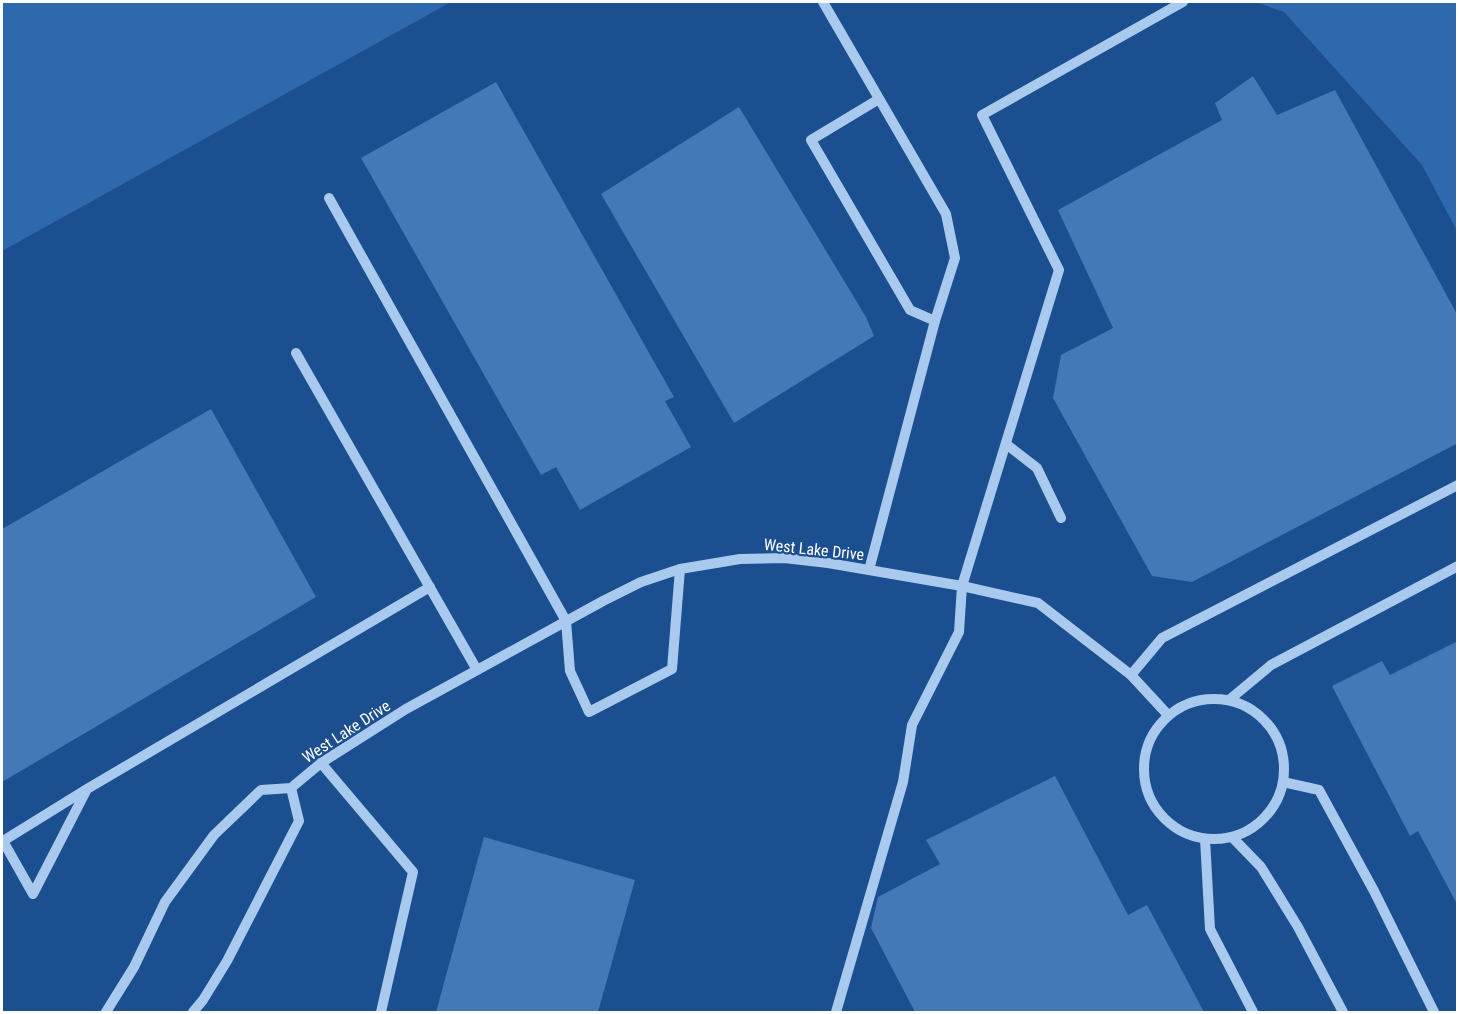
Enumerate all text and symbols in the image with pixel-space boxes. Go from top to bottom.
street label: West Lake Drive [763,535,865,564]
street label: West Lake Drive [299,696,394,767]

